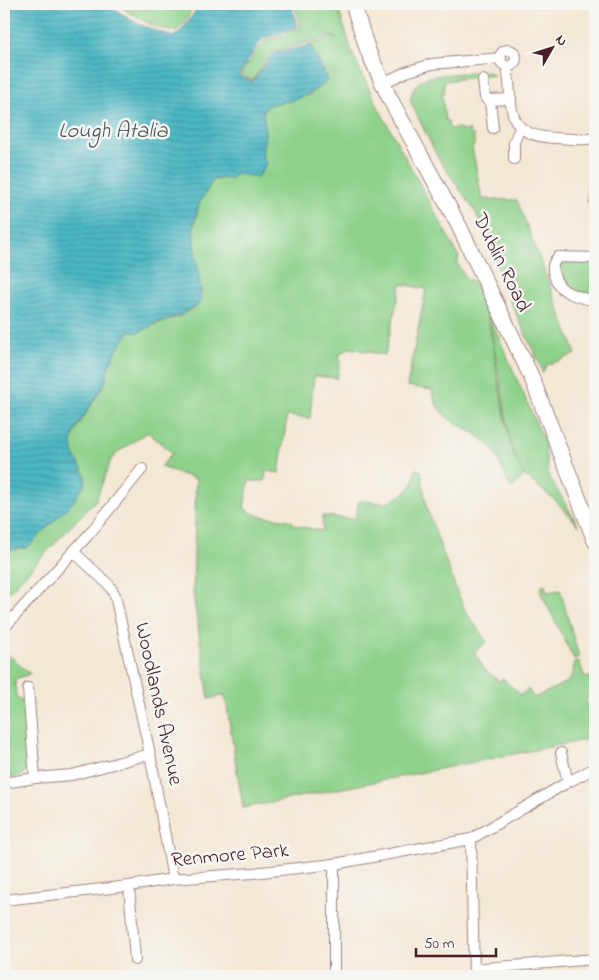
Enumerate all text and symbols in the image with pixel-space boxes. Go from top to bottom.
north arrow [526,22,576,72]
text: N [550,30,572,51]
water label: Lough Atalia [58,116,169,148]
street label: Dublin Road [464,208,538,318]
street label: Woodlands Avenue [126,620,190,789]
street label: Renmore Park [170,836,291,876]
scale bar [416,925,496,957]
text: 50 m [424,933,455,955]

